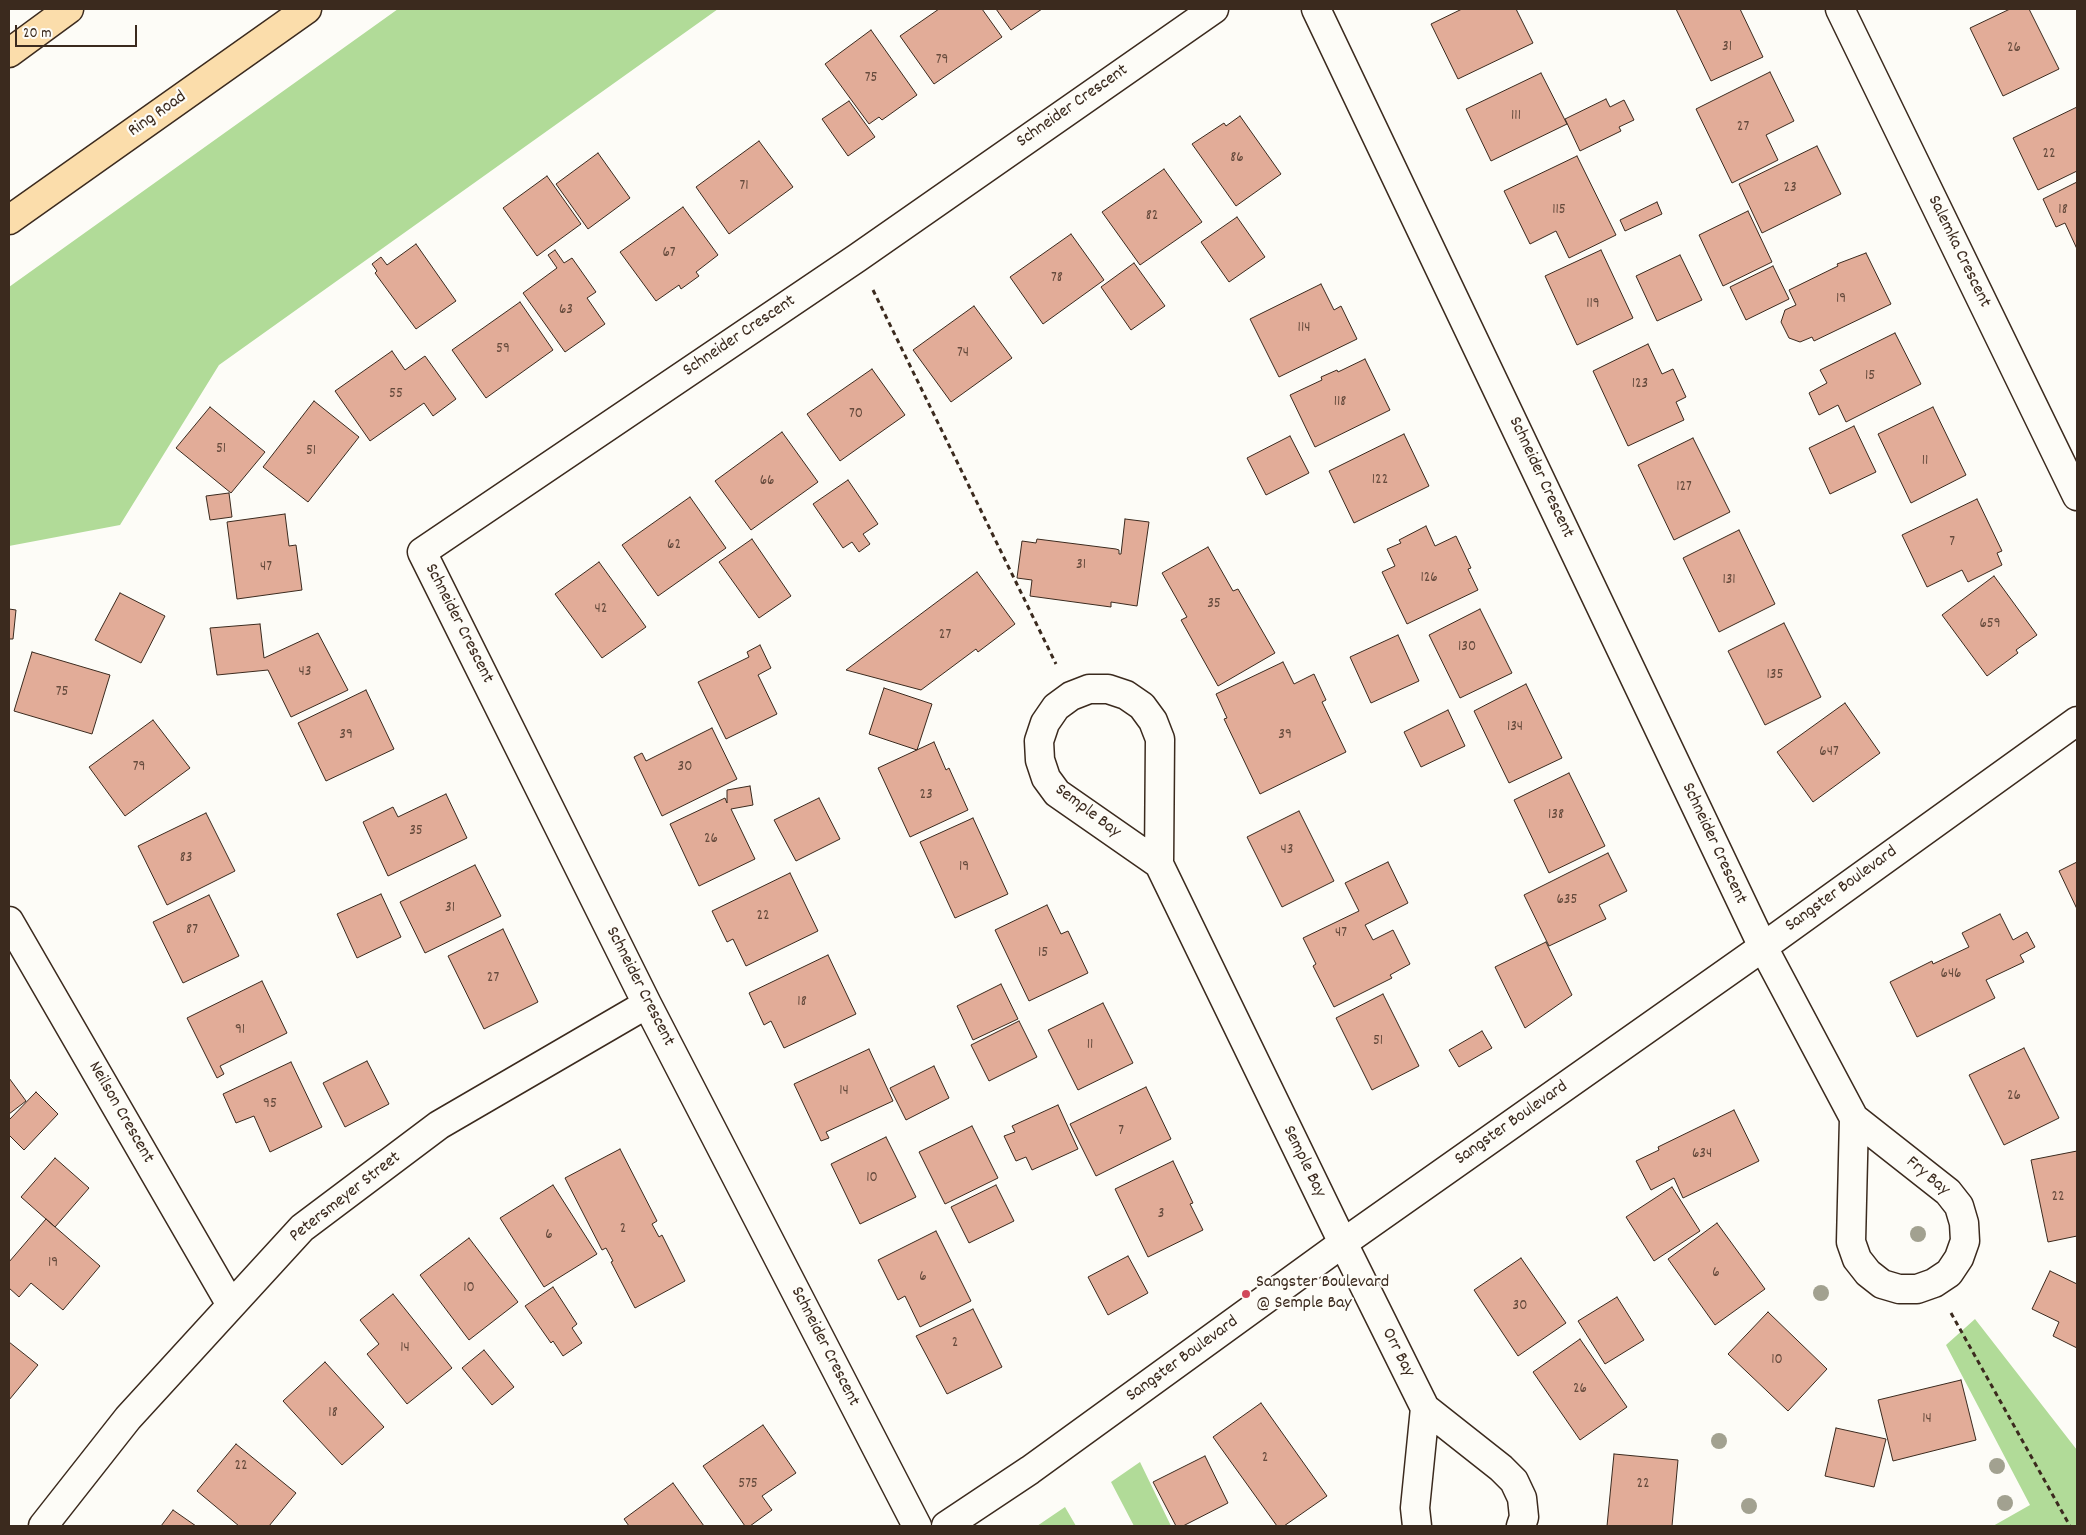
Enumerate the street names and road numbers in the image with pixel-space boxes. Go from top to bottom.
street label: Schneider Crescent [1013,61,1133,153]
street label: Ring Road [125,87,191,143]
street label: Salemka Crescent [1922,192,1994,312]
street label: Schneider Crescent [680,291,800,383]
street label: Schneider Crescent [1502,414,1578,542]
street label: Schneider Crescent [419,561,497,687]
street label: Semple Bay [1050,780,1124,844]
street label: Schneider Crescent [1675,780,1751,908]
street label: Sangster Boulevard [1782,842,1902,938]
street label: Schneider Crescent [600,924,678,1050]
street label: Neilson Crescent [82,1058,158,1168]
street label: Sangster Boulevard [1451,1077,1573,1171]
street label: Semple Bay [1276,1123,1330,1201]
street label: Petersmeyer Street [286,1148,406,1248]
street label: Fry Bay [1901,1153,1953,1201]
street label: Schneider Crescent [785,1284,863,1410]
street label: Sangster Boulevard [1123,1312,1243,1408]
street label: Orr Bay [1376,1325,1418,1381]

